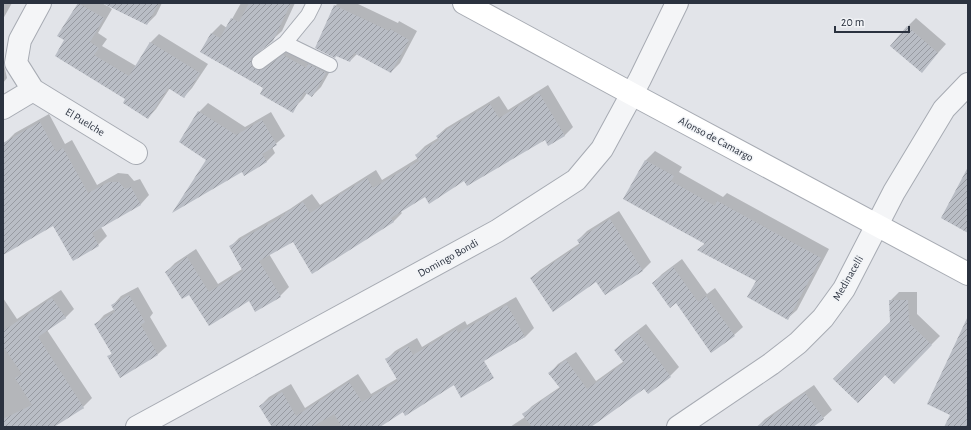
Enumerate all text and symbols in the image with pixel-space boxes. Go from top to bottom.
scale bar [835,8,909,34]
text: 20 m [841,16,864,28]
street label: El Puelche [63,106,107,138]
street label: Alonso de Camargo [677,115,755,163]
street label: Domingo Bondi [416,237,480,279]
street label: Medinacelli [831,254,865,302]

